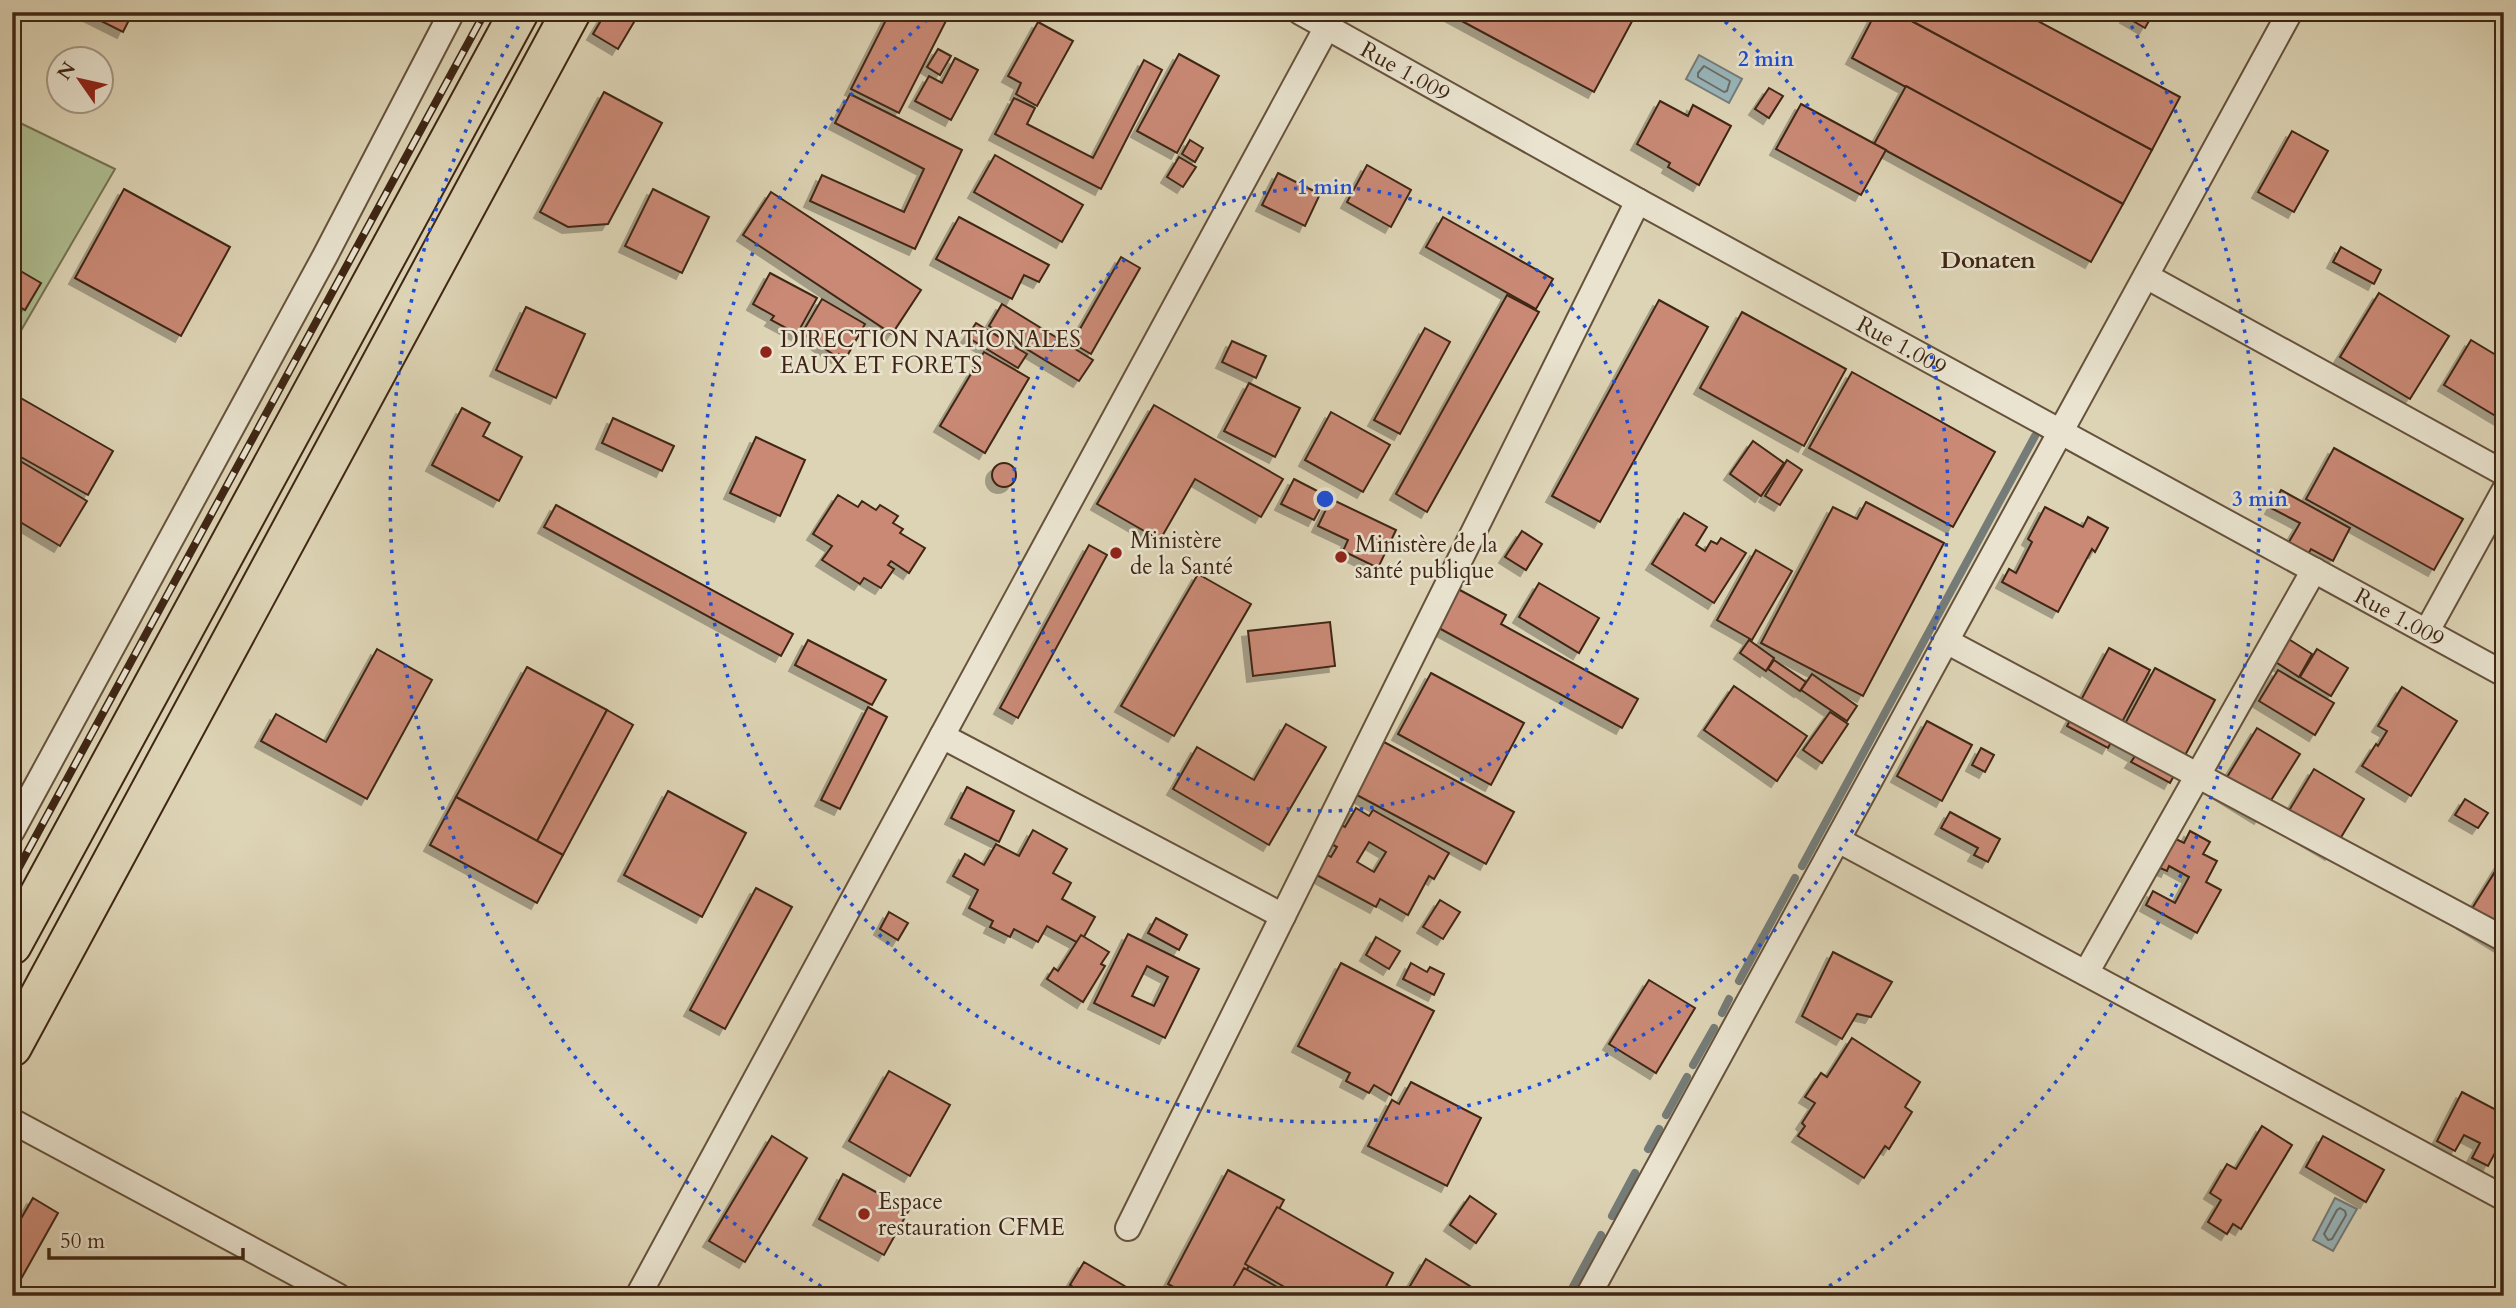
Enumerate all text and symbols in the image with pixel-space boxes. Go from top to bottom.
street label: Rue 1.009 [1355,34,1456,109]
text: 2 min [1738,45,1794,74]
north arrow [46,46,116,116]
text: N [51,57,82,85]
text: 1 min [1297,173,1353,202]
district label: Donaten [1940,244,2036,277]
street label: Rue 1.009 [1851,308,1952,383]
place label: DIRECTION NATIONALES EAUX ET FORETS [780,324,1081,381]
marker: DIRECTION NATIONALES EAUX ET FORETS [758,344,774,360]
text: 3 min [2232,485,2288,514]
centre of rings [1313,487,1337,511]
place label: Ministère de la Santé [1130,525,1233,582]
place label: Ministère de la santé publique [1355,529,1498,586]
marker: Ministère de la Santé [1108,545,1124,561]
marker: Ministère de la santé publique [1333,549,1349,565]
street label: Rue 1.009 [2349,580,2450,655]
place label: Espace restauration CFME [878,1186,1065,1243]
marker: Espace restauration CFME [856,1206,872,1222]
scale bar [49,1217,243,1261]
text: 50 m [60,1227,105,1256]

